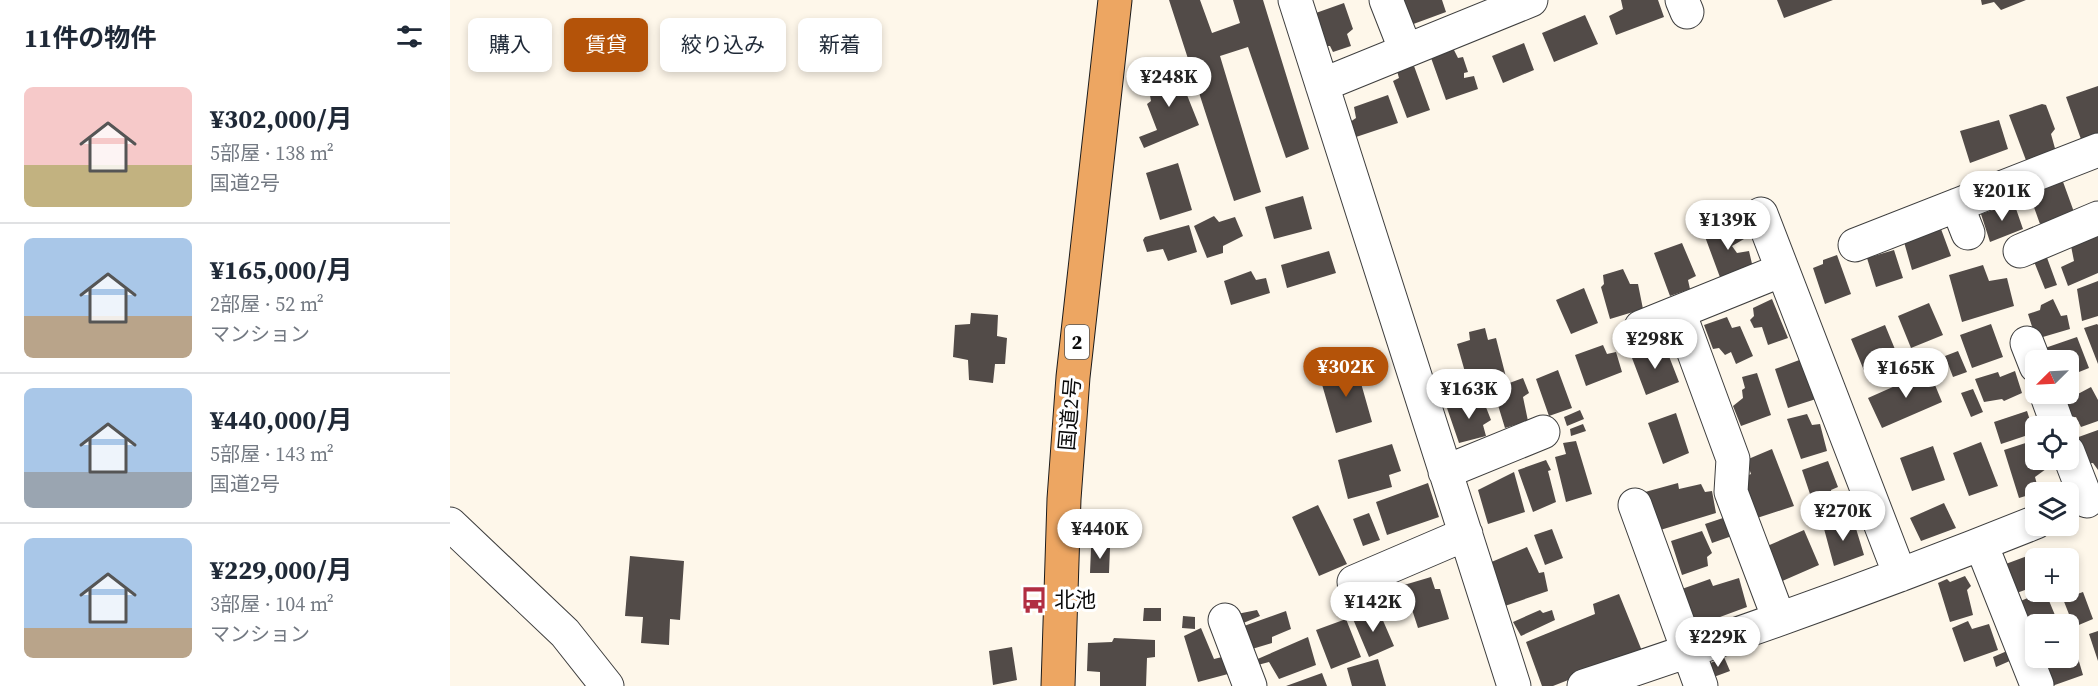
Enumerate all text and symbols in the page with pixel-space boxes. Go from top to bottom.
chip: 購入 [468,18,552,72]
chip: 賃貸 [564,18,648,72]
chip: 絞り込み [660,18,786,72]
chip: 新着 [798,18,882,72]
text: 11件の物件 [24,20,156,56]
icon: filters [393,20,426,53]
pin: ¥248K [1127,57,1211,108]
text: ¥248K [1140,62,1198,90]
text: ¥302,000/月 [210,101,353,137]
icon: home [72,111,144,183]
text: 5部屋 · 138 m² [210,139,334,167]
text: 国道2号 [210,169,280,197]
pin: ¥201K [1960,171,2044,222]
text: ¥201K [1973,176,2031,204]
pin: ¥139K [1686,200,1770,251]
text: ¥139K [1699,205,1757,233]
text: ¥165,000/月 [210,252,353,288]
icon: home [72,262,144,334]
text: 2部屋 · 52 m² [210,290,324,318]
pin: ¥298K [1613,319,1697,370]
text: マンション [210,320,310,348]
text: ¥298K [1626,324,1684,352]
road number: 2 [1065,325,1089,359]
pin: ¥302K [1304,347,1388,398]
pin: ¥165K [1864,348,1948,399]
north arrow [2025,350,2079,404]
map controls [2025,350,2079,668]
text: ¥302K [1317,352,1375,380]
text: ¥165K [1877,353,1935,381]
pin: ¥163K [1427,369,1511,420]
text: ¥163K [1440,374,1498,402]
street label: 国道2号 [1052,376,1087,452]
text: ¥440,000/月 [210,402,353,438]
icon: home [72,412,144,484]
button: locate [2025,416,2079,470]
text: 5部屋 · 143 m² [210,440,334,468]
text: 国道2号 [210,470,280,498]
button: layers [2025,482,2079,536]
pin: ¥270K [1801,491,1885,542]
text: ¥270K [1814,496,1872,524]
pin: ¥440K [1058,509,1142,560]
text: ¥440K [1071,514,1129,542]
button: + [2025,548,2079,602]
text: ¥229,000/月 [210,552,353,588]
icon: home [72,562,144,634]
pin: ¥142K [1331,582,1415,633]
bus stop icon: 北池 [1019,585,1049,615]
place label: 北池 [1054,585,1096,614]
text: ¥142K [1344,587,1402,615]
text: 3部屋 · 104 m² [210,590,334,618]
button: − [2025,614,2079,668]
pin: ¥229K [1676,617,1760,668]
text: マンション [210,620,310,648]
text: ¥229K [1689,622,1747,650]

